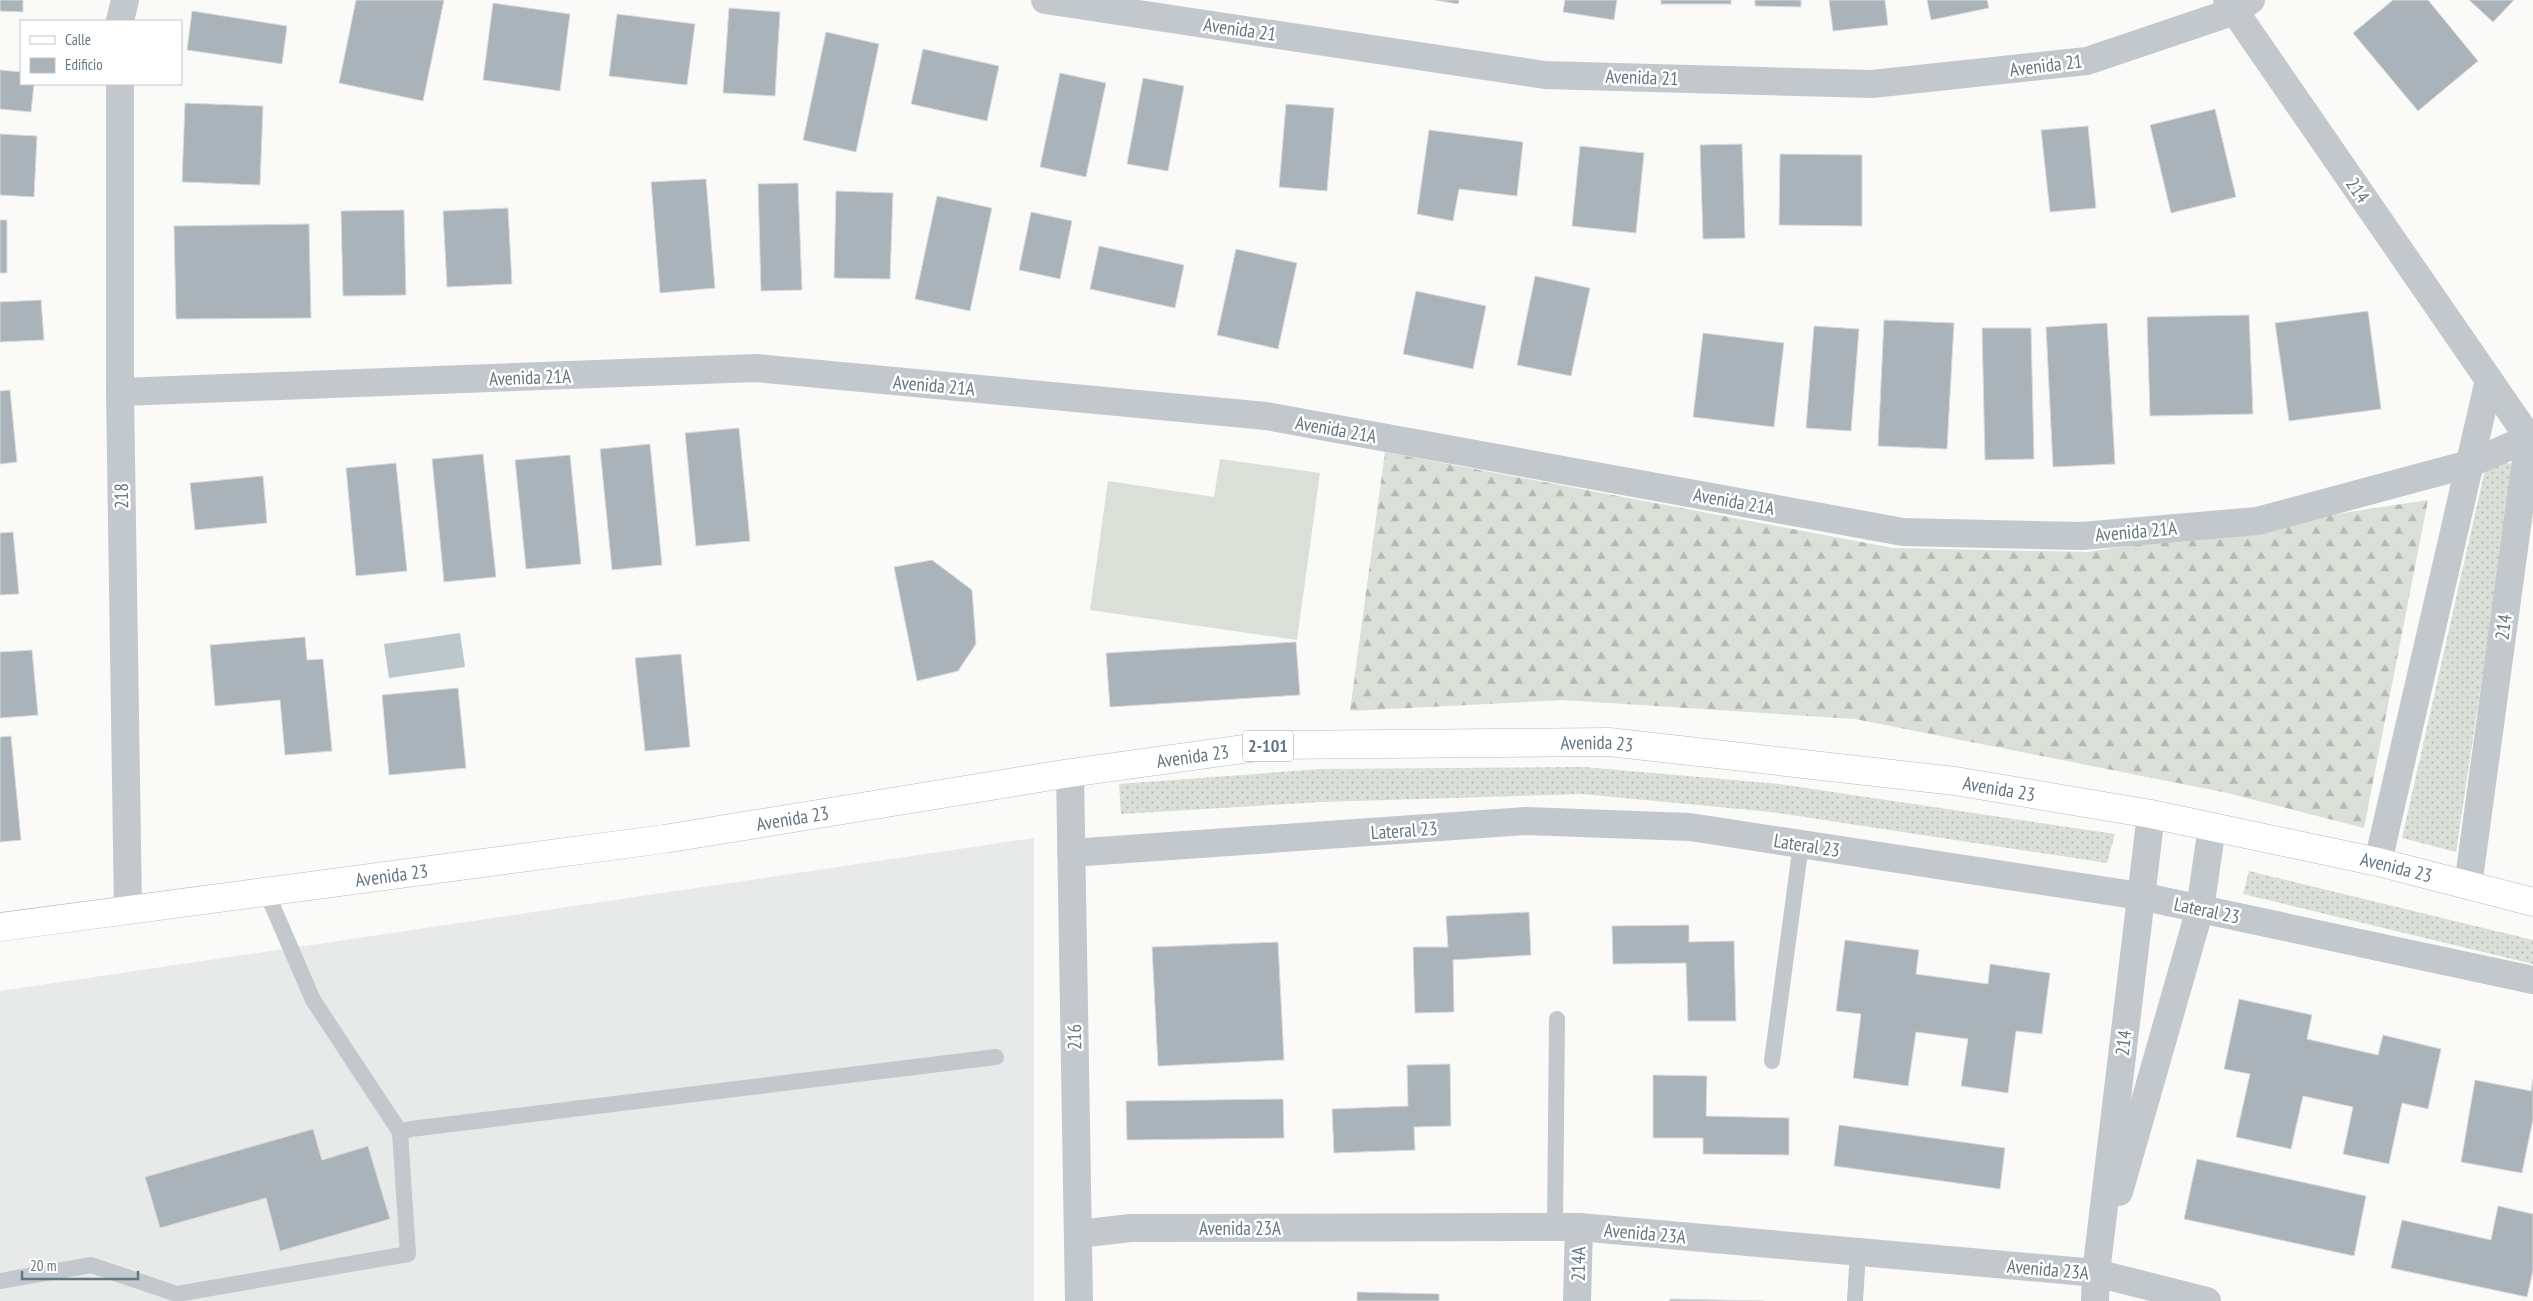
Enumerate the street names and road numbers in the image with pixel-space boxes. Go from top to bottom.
street label: Avenida 21 [1202,12,1278,46]
street label: Avenida 21 [2008,49,2084,81]
street label: Avenida 21 [1605,64,1679,90]
street label: 214 [2341,173,2375,208]
street label: Avenida 21A [489,364,571,390]
street label: Avenida 21A [892,369,976,401]
street label: Avenida 21A [1294,410,1378,448]
street label: Avenida 21A [1692,482,1776,520]
street label: 218 [109,483,133,509]
street label: Avenida 21A [2094,515,2178,547]
street label: 214 [2489,612,2517,641]
road number: 2-101 [1243,730,1293,761]
street label: Avenida 23 [1560,730,1635,757]
street label: Avenida 23 [1155,739,1231,773]
street label: Avenida 23 [1961,771,2037,806]
street label: Avenida 23 [755,800,831,836]
street label: Lateral 23 [1370,816,1438,844]
street label: Lateral 23 [1772,828,1842,862]
street label: Avenida 23 [2358,847,2435,887]
street label: Avenida 23 [354,858,429,892]
street label: Lateral 23 [2172,891,2242,929]
street label: 216 [1062,1024,1086,1050]
street label: 214 [2110,1028,2137,1057]
street label: Avenida 23A [1199,1216,1281,1240]
street label: Avenida 23A [1603,1217,1687,1249]
street label: 214A [1566,1246,1590,1282]
street label: Avenida 23A [2006,1253,2090,1285]

